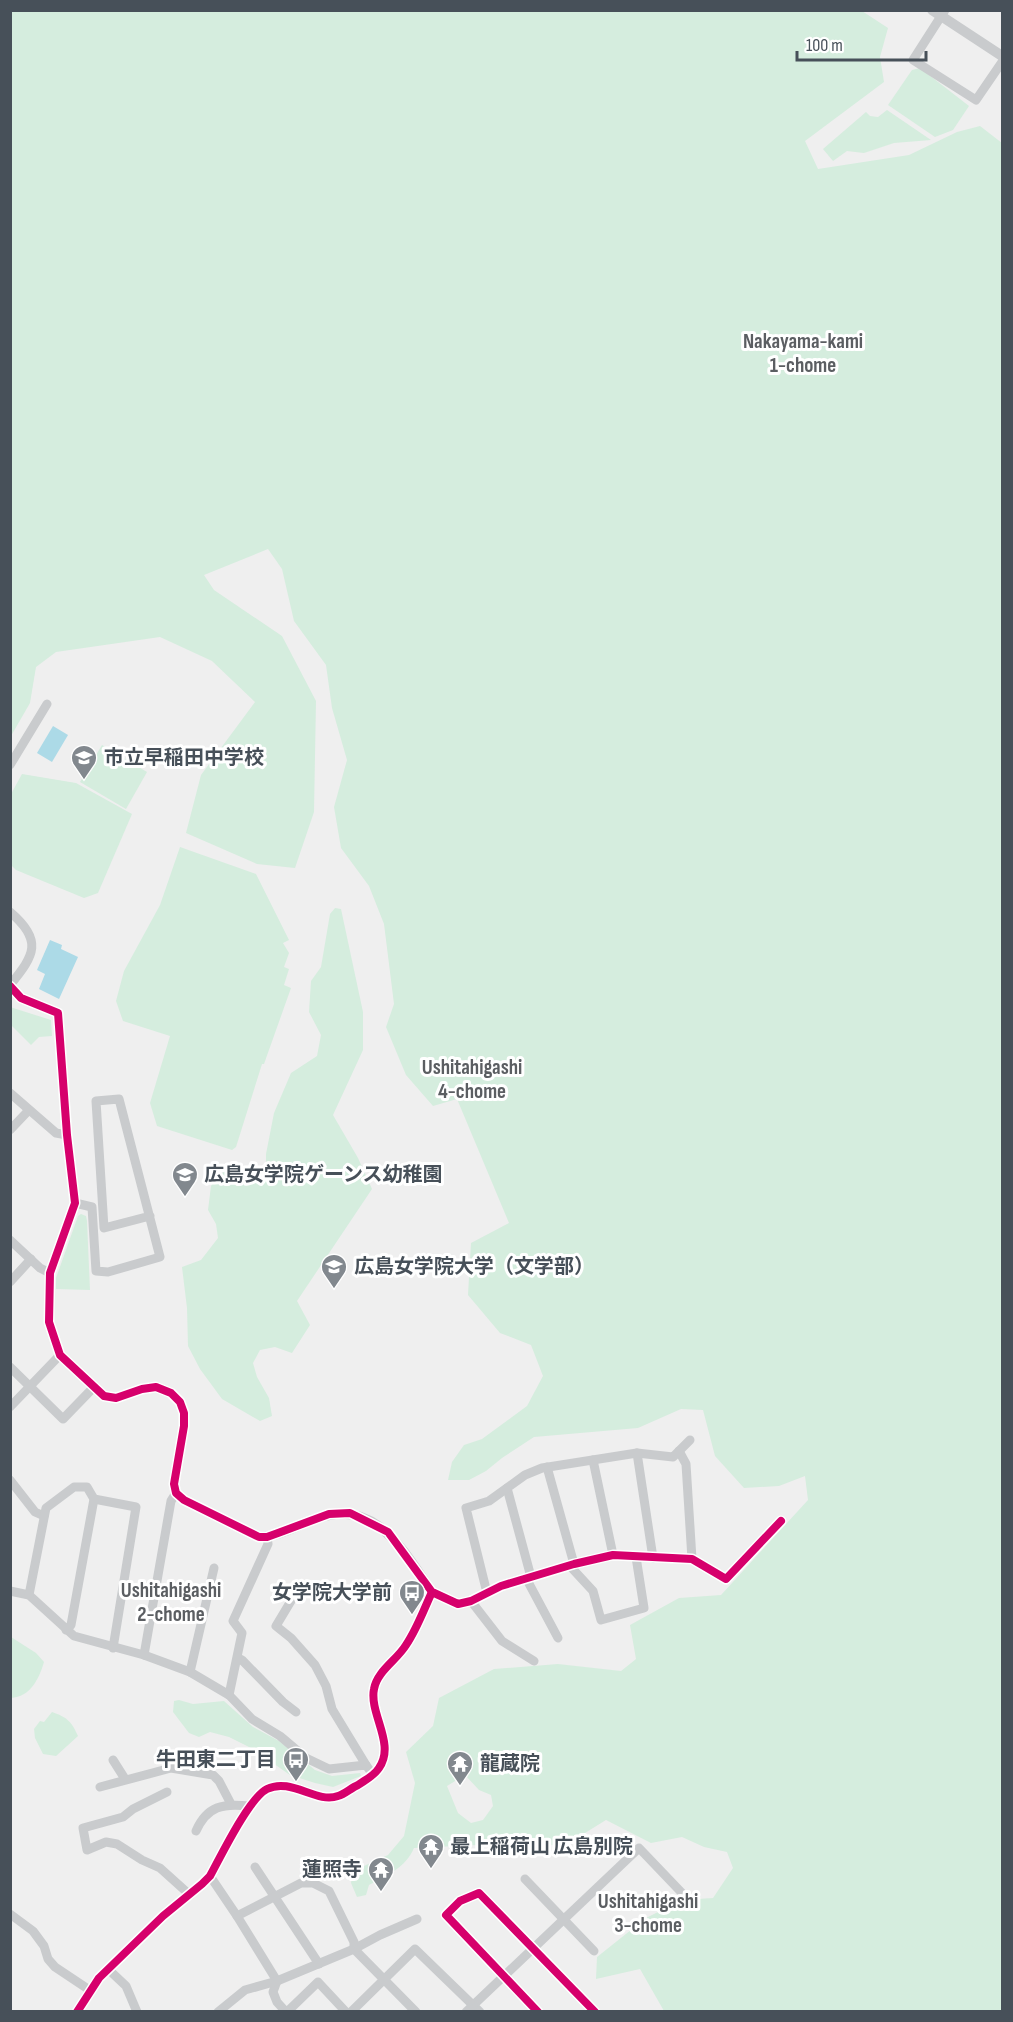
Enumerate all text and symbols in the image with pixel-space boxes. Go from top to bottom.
scale bar [797,24,926,62]
text: 100 m [806,35,843,56]
district label: Nakayama-kami 1-chome [743,329,863,378]
school or university icon: 市立早稲田中学校 [69,743,99,781]
place label: 市立早稲田中学校 [104,746,264,770]
district label: Ushitahigashi 4-chome [422,1055,522,1104]
school or university icon: 広島女学院ゲーンス幼稚園 [170,1160,200,1198]
place label: 広島女学院ゲーンス幼稚園 [204,1163,443,1187]
school or university icon: 広島女学院大学（文学部） [319,1252,349,1290]
place label: 広島女学院大学（文学部） [354,1255,594,1279]
district label: Ushitahigashi 2-chome [121,1578,221,1627]
bus stop icon: 女学院大学前 [397,1578,427,1616]
place label: 女学院大学前 [272,1581,392,1605]
bus stop icon: 牛田東二丁目 [281,1745,311,1783]
place label: 牛田東二丁目 [156,1748,276,1772]
temple icon: 龍蔵院 [445,1749,475,1787]
place label: 龍蔵院 [480,1752,540,1776]
temple icon: 最上稲荷山 広島別院 [416,1832,446,1870]
place label: 最上稲荷山 広島別院 [450,1835,633,1859]
temple icon: 蓮照寺 [366,1855,396,1893]
place label: 蓮照寺 [302,1858,362,1882]
district label: Ushitahigashi 3-chome [598,1889,698,1938]

